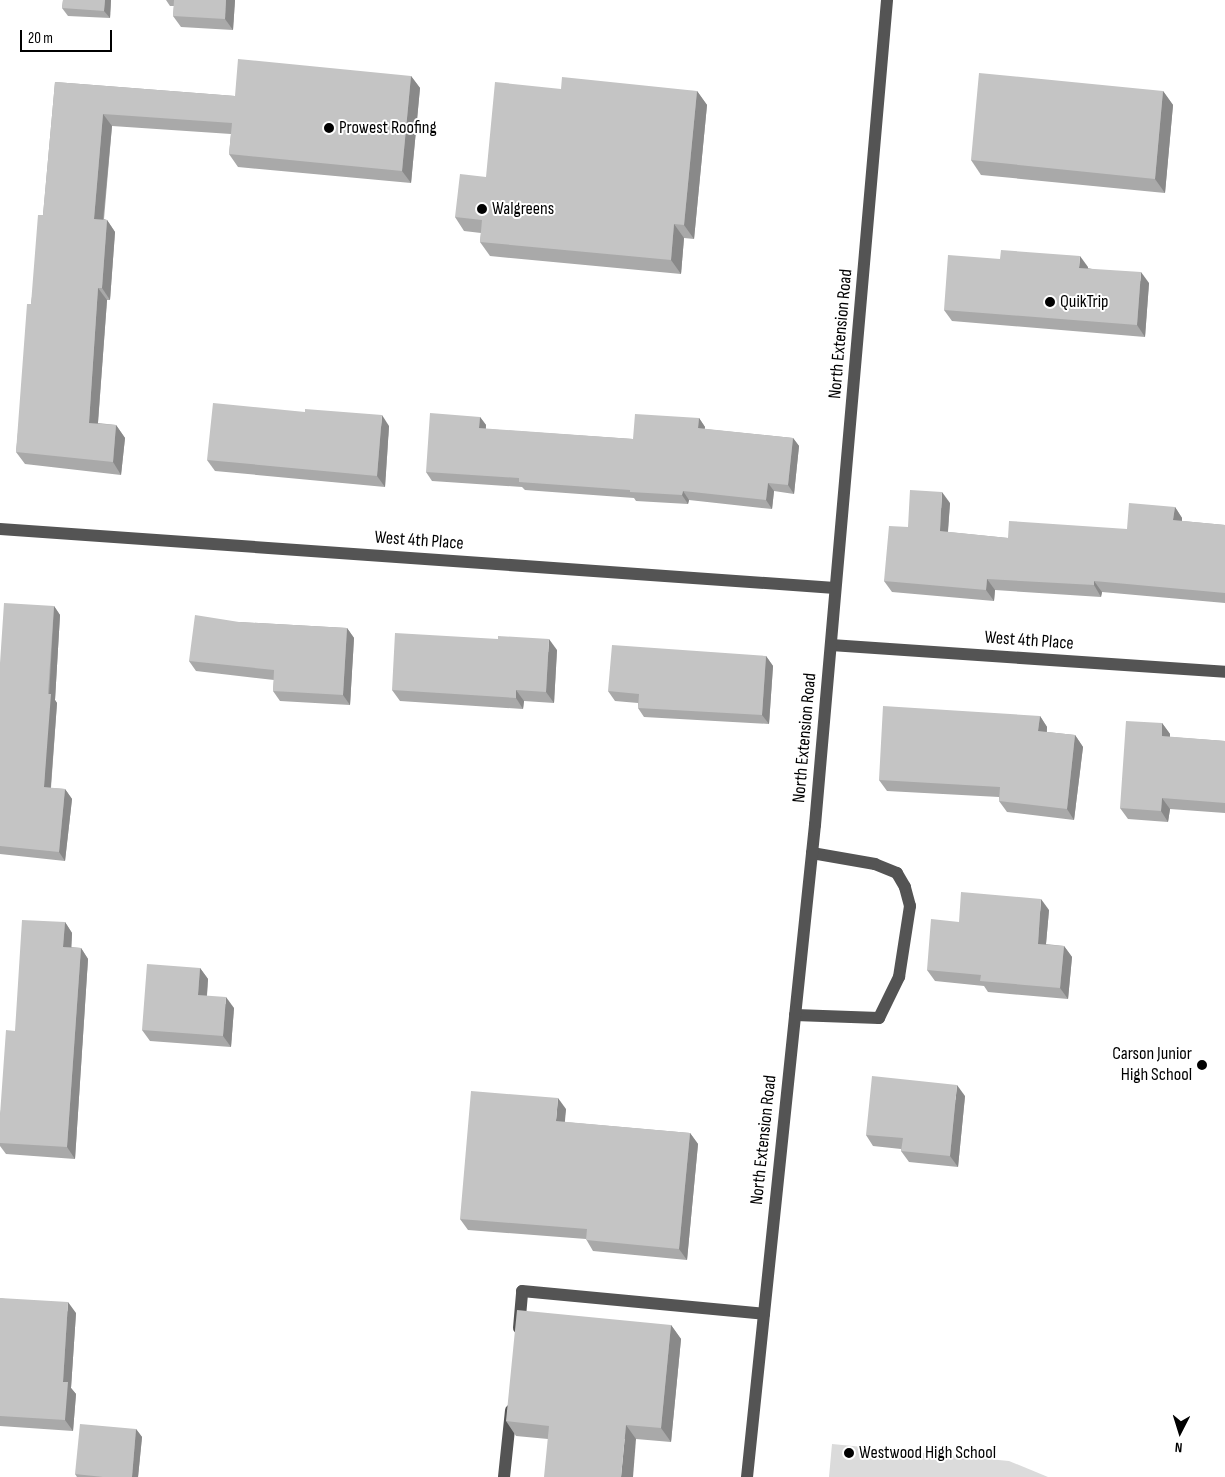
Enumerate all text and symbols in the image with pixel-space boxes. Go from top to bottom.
scale bar [22,20,115,52]
text: 20 m [28,29,53,48]
place label: Prowest Roofing [339,117,437,139]
marker: Prowest Roofing [323,122,335,134]
place label: Walgreens [492,198,554,220]
marker: Walgreens [476,203,488,215]
street label: North Extension Road [825,268,857,400]
place label: QuikTrip [1060,291,1109,313]
marker: QuikTrip [1044,296,1056,308]
street label: West 4th Place [374,527,464,555]
street label: West 4th Place [984,627,1074,655]
street label: North Extension Road [789,672,821,804]
place label: Carson Junior High School [1112,1044,1192,1086]
marker: Carson Junior High School [1196,1059,1208,1071]
street label: North Extension Road [746,1074,782,1206]
north arrow [1155,1407,1205,1457]
text: N [1174,1439,1183,1456]
place label: Westwood High School [859,1442,996,1464]
marker: Westwood High School [843,1447,855,1459]

